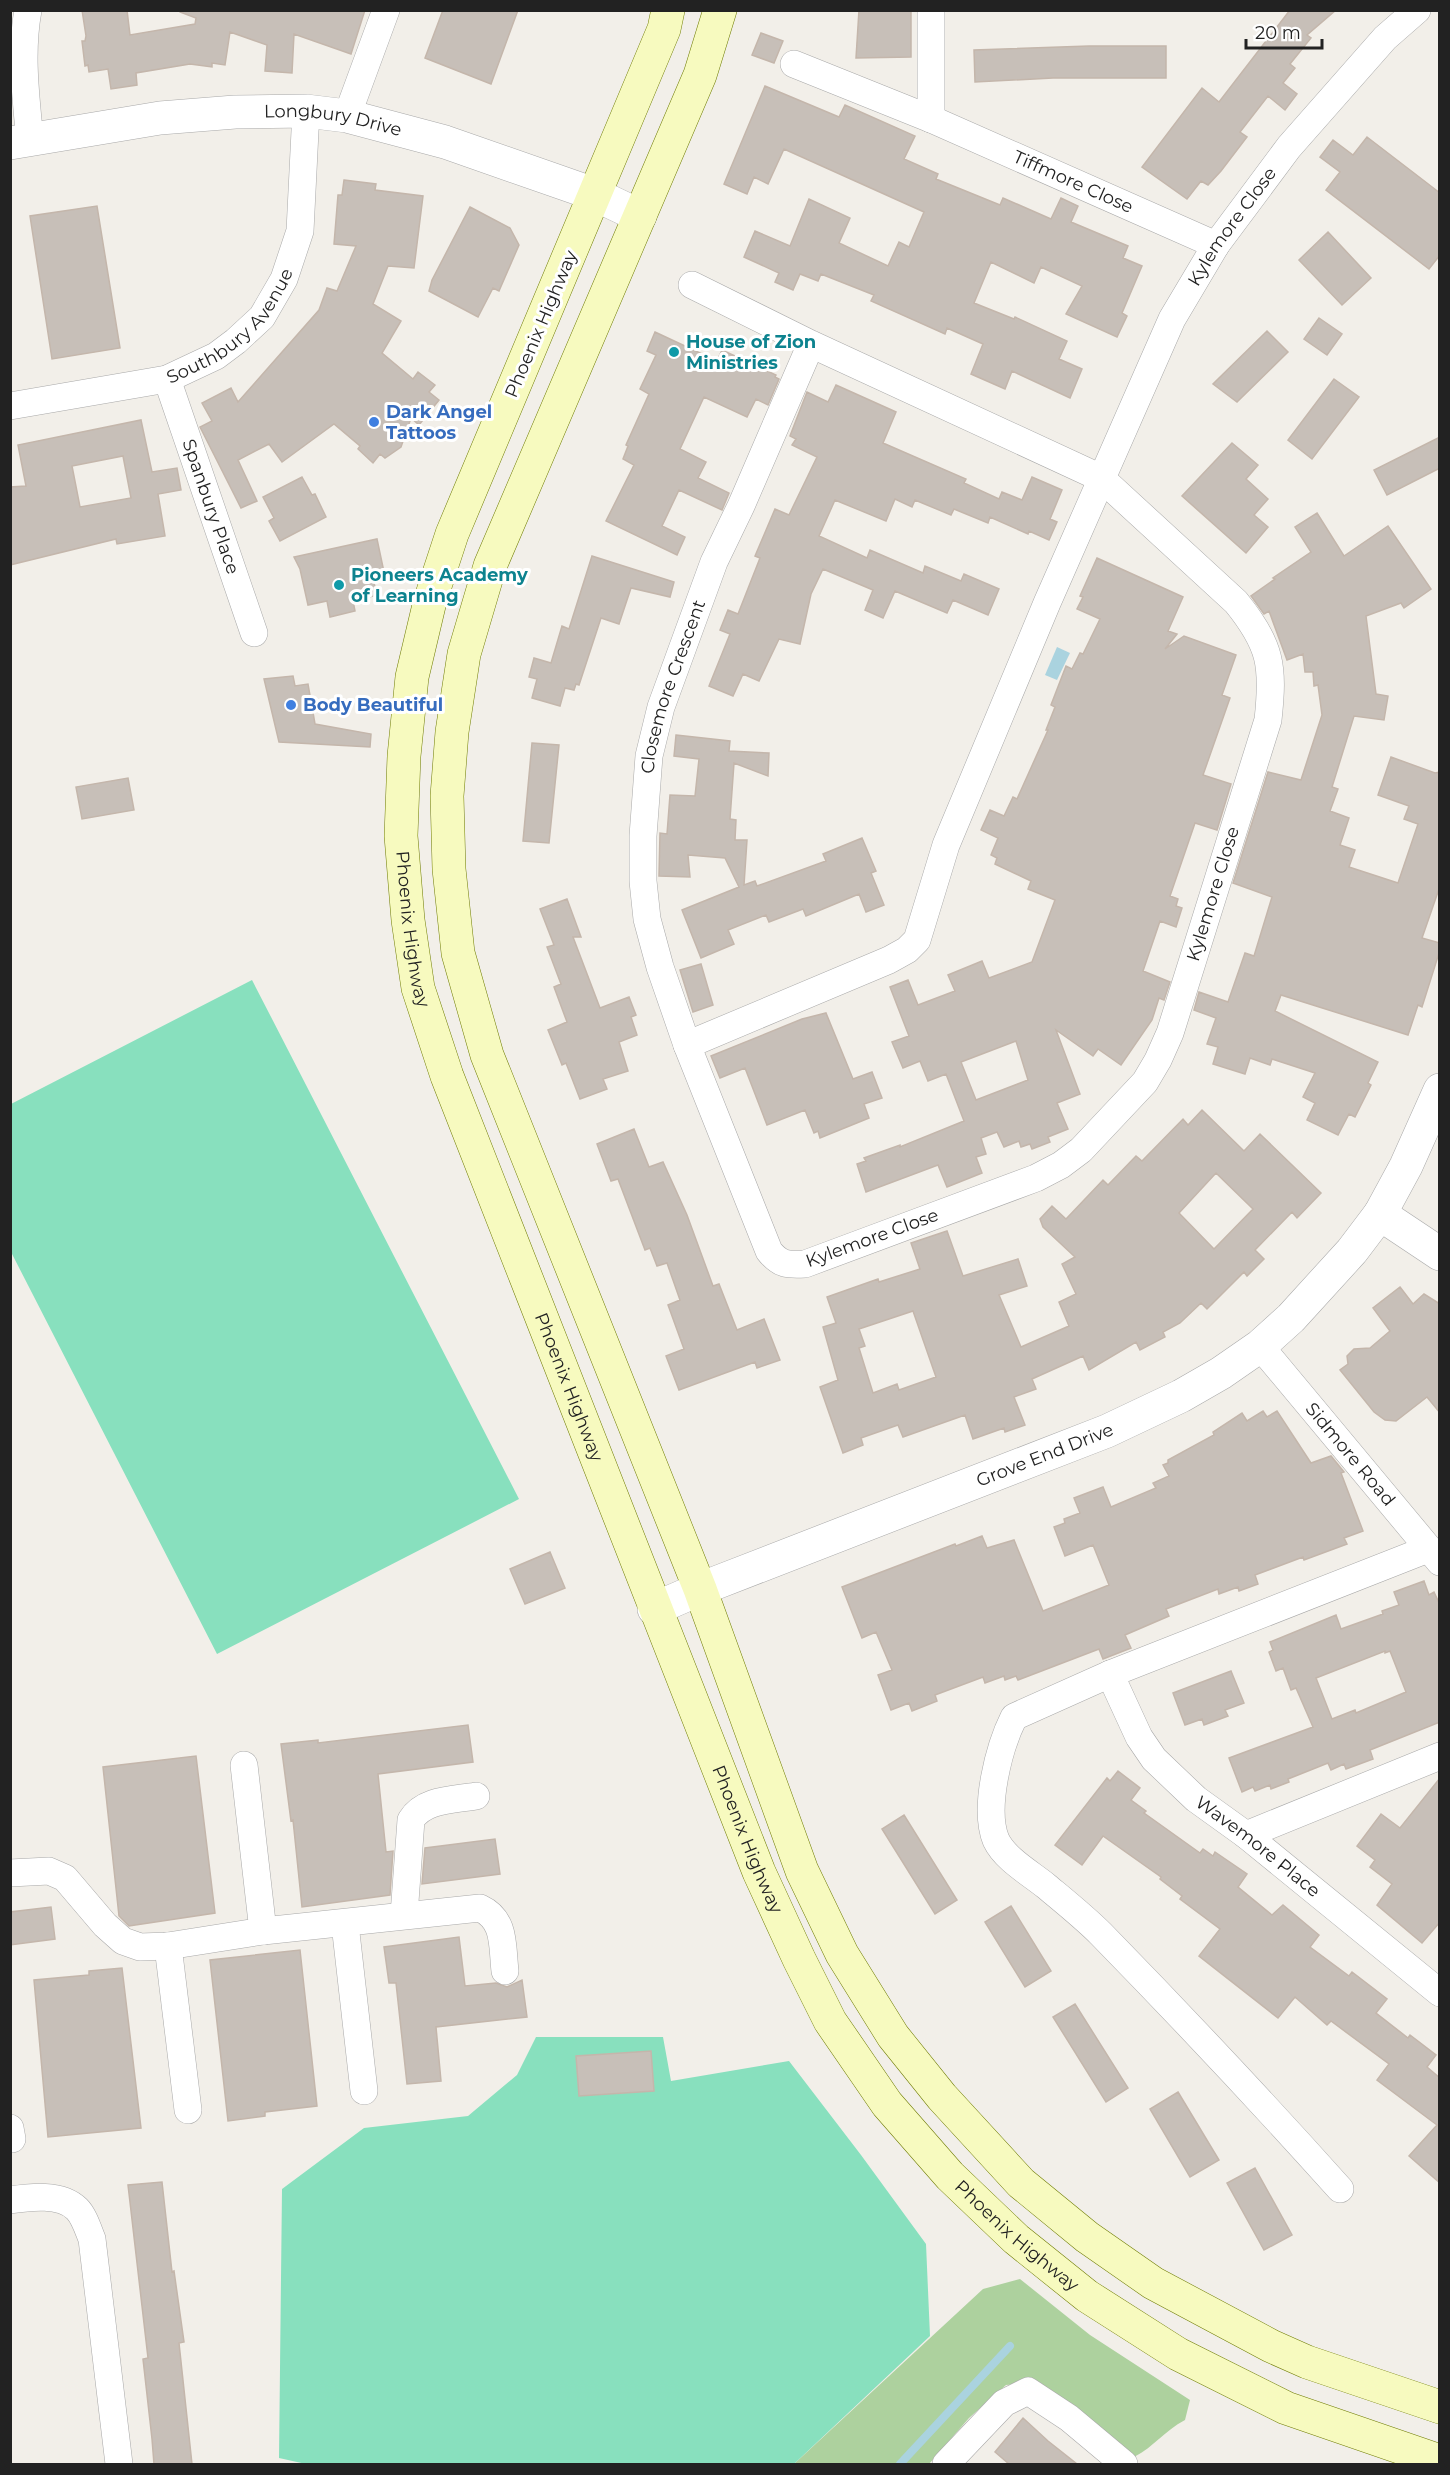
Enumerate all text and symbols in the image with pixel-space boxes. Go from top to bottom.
scale bar [1246,12,1322,50]
text: 20 m [1255,22,1301,44]
street label: Longbury Drive [264,100,404,141]
street label: Tiffmore Close [1010,146,1137,218]
street label: Kylemore Close [1183,163,1281,290]
street label: Phoenix Highway [500,247,582,401]
street label: Southbury Avenue [163,266,298,389]
place label: House of Zion Ministries [686,331,816,374]
marker: House of Zion Ministries [667,345,681,359]
place label: Dark Angel Tattoos [386,401,492,444]
marker: Dark Angel Tattoos [367,415,381,429]
street label: Spanbury Place [177,436,244,577]
place label: Pioneers Academy of Learning [351,564,528,607]
marker: Pioneers Academy of Learning [332,578,346,592]
street label: Closemore Crescent [637,597,710,774]
place label: Body Beautiful [303,694,443,716]
marker: Body Beautiful [284,698,298,712]
street label: Kylemore Close [1182,824,1244,964]
street label: Phoenix Highway [391,850,435,1010]
street label: Kylemore Close [803,1204,942,1272]
street label: Phoenix Highway [530,1310,608,1465]
street label: Sidmore Road [1301,1398,1400,1511]
street label: Grove End Drive [973,1418,1117,1492]
street label: Phoenix Highway [707,1762,788,1917]
street label: Wavemore Place [1191,1791,1325,1902]
street label: Phoenix Highway [950,2175,1083,2296]

